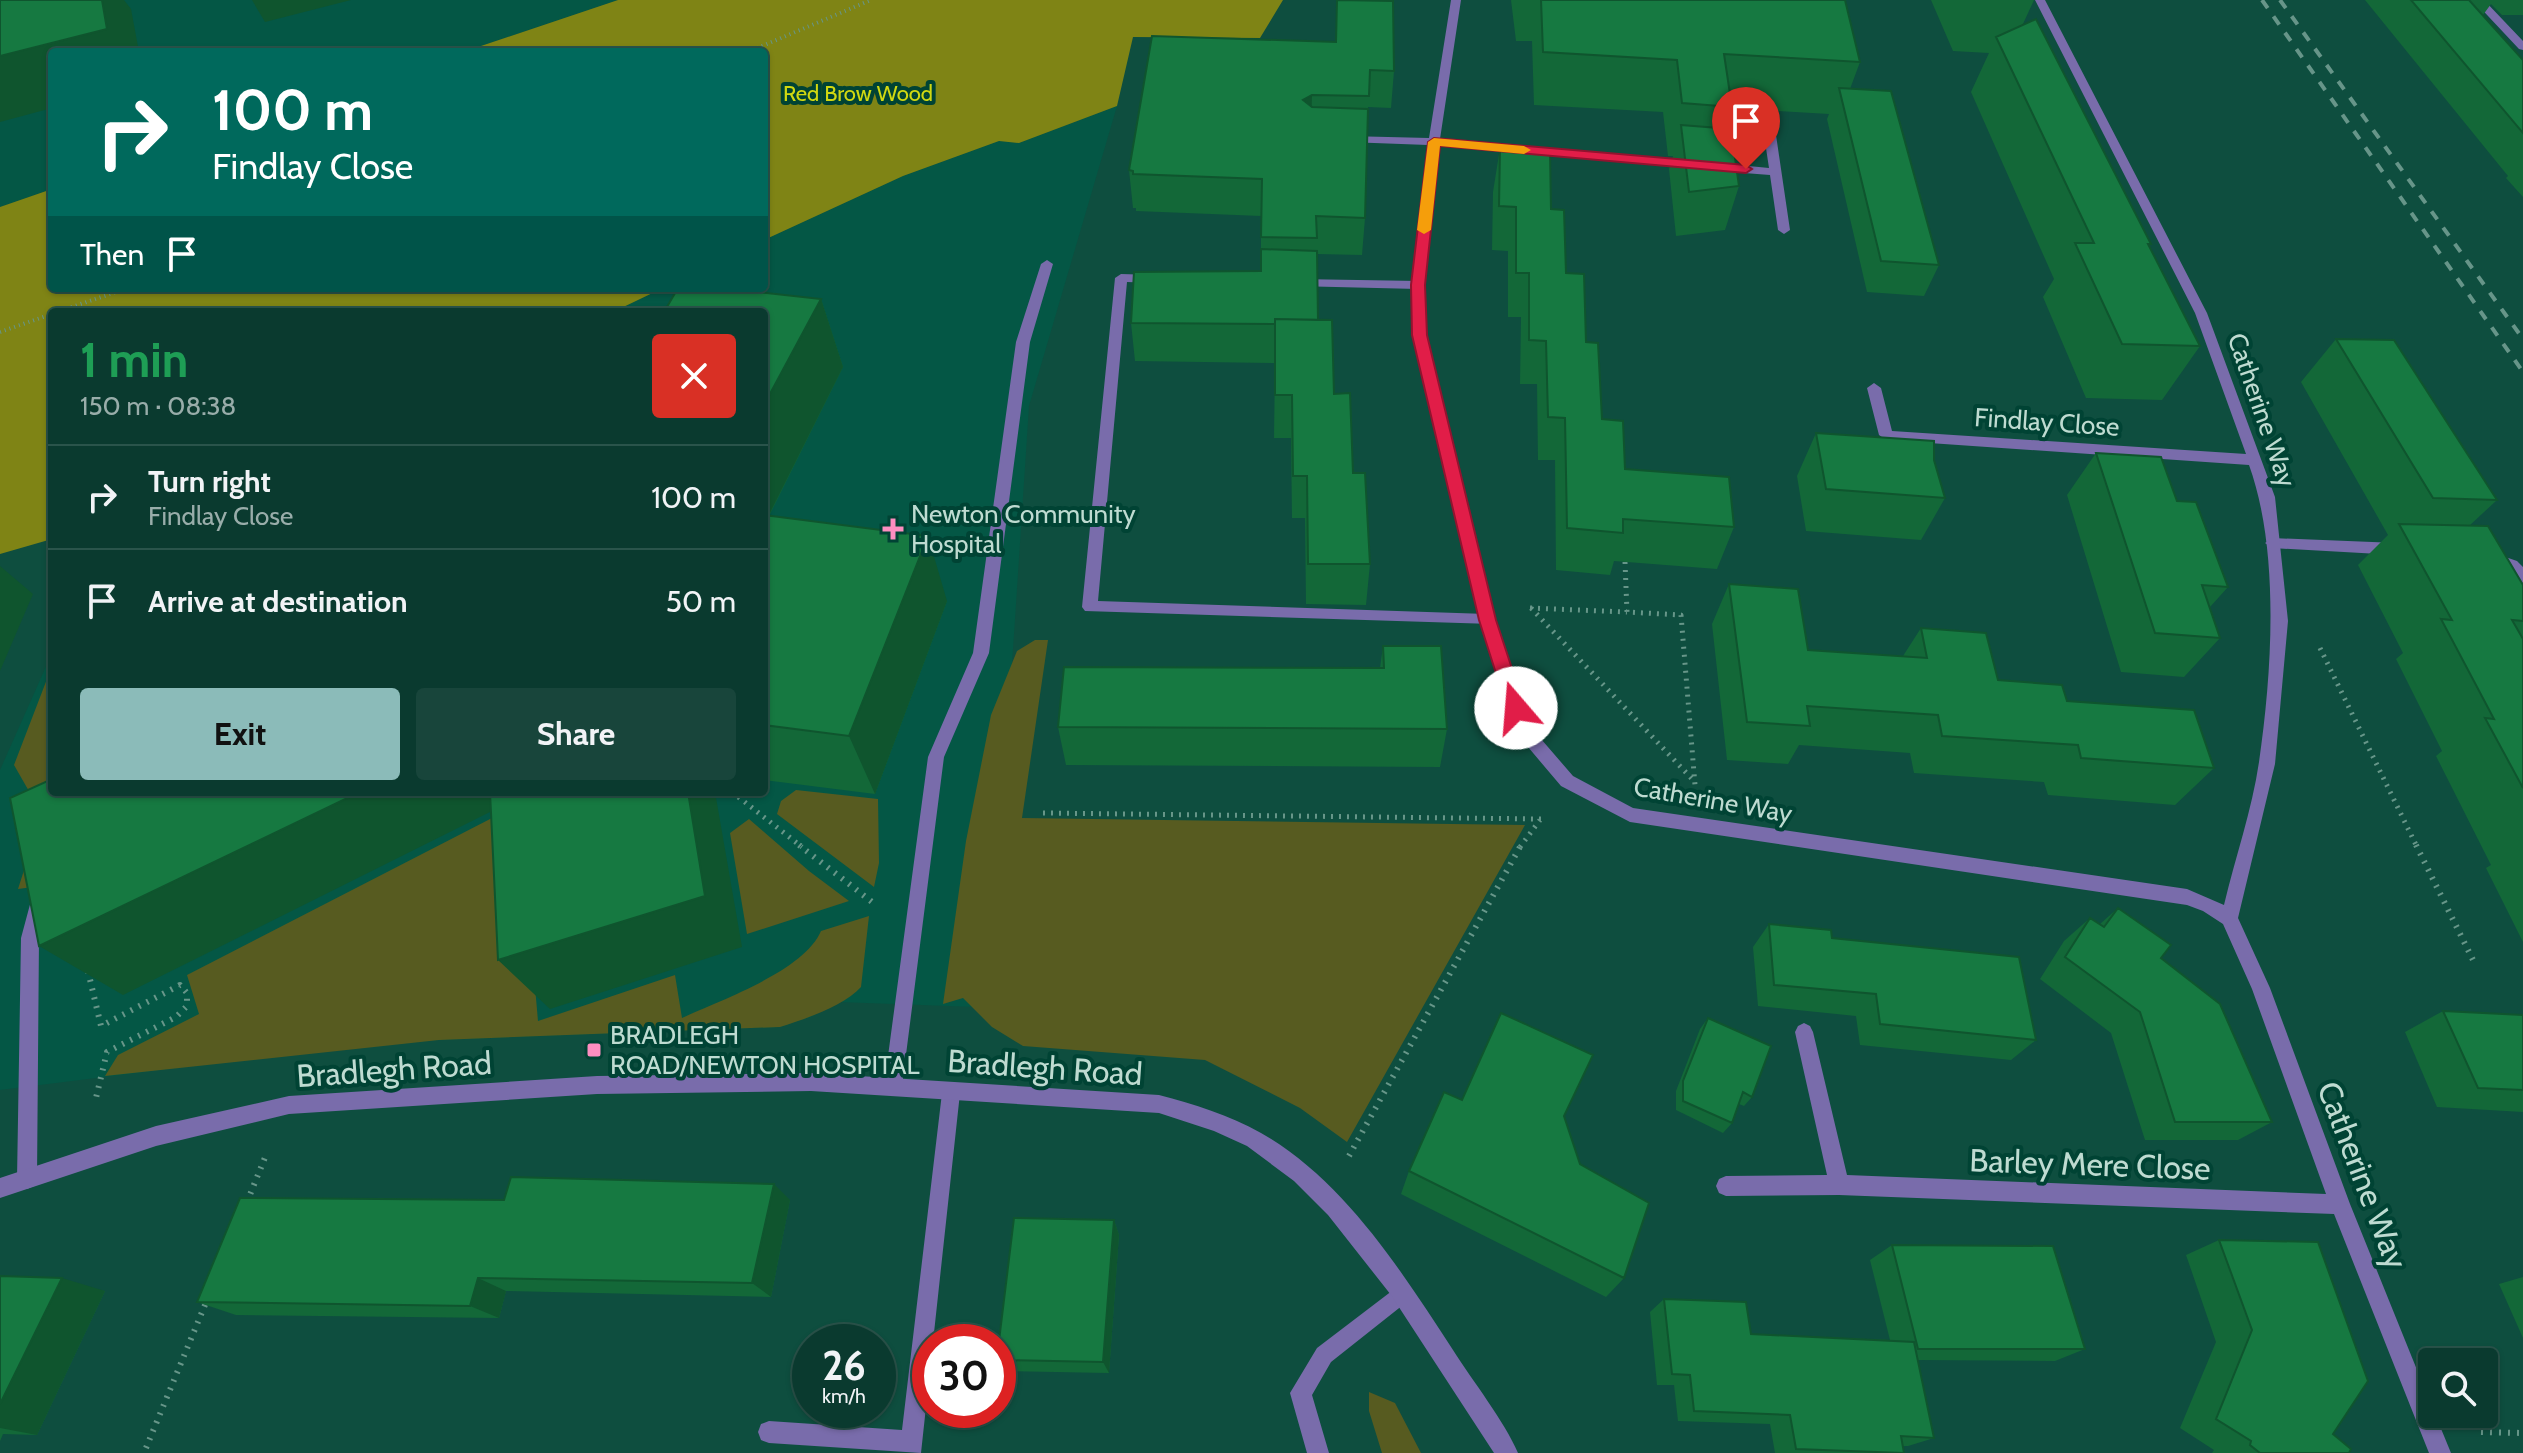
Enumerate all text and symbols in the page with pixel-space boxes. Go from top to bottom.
text: 100 m [212,76,373,144]
icon: right [80,80,184,184]
park label: Red Brow Wood [783,80,933,107]
pin [1712,87,1780,169]
icon: arrive [1724,99,1768,143]
text: Findlay Close [212,144,413,188]
icon: arrive [160,232,204,276]
text: Then [80,236,144,273]
street label: Catherine Way [2221,329,2303,491]
text: 1 min [80,331,188,389]
button: close [652,334,736,418]
text: 150 m · 08:38 [80,390,236,422]
street label: Findlay Close [1973,401,2121,443]
text: Turn right [148,463,271,500]
icon: right [80,475,124,519]
text: 100 m [651,479,736,516]
place label: Newton Community Hospital [911,498,1136,560]
text: Findlay Close [148,500,293,532]
marker: Newton Community Hospital [882,518,904,540]
icon: arrive [80,579,124,623]
text: Arrive at destination [148,583,408,620]
text: 50 m [666,583,736,620]
position arrow [1474,666,1558,750]
button: Exit [80,688,400,780]
button: Share [416,688,736,780]
street label: Catherine Way [1631,770,1795,830]
place label: BRADLEGH ROAD/NEWTON HOSPITAL [610,1019,920,1081]
marker: BRADLEGH ROAD/NEWTON HOSPITAL [585,1041,603,1059]
street label: Bradlegh Road [946,1041,1144,1093]
street label: Bradlegh Road [295,1043,493,1095]
street label: Catherine Way [2309,1076,2417,1274]
street label: Barley Mere Close [1969,1140,2211,1188]
speed limit sign: 30 [912,1324,1016,1428]
text: 26 [822,1341,866,1390]
map controls [2418,1348,2498,1428]
button: search [2418,1348,2498,1428]
text: km/h [822,1384,866,1408]

